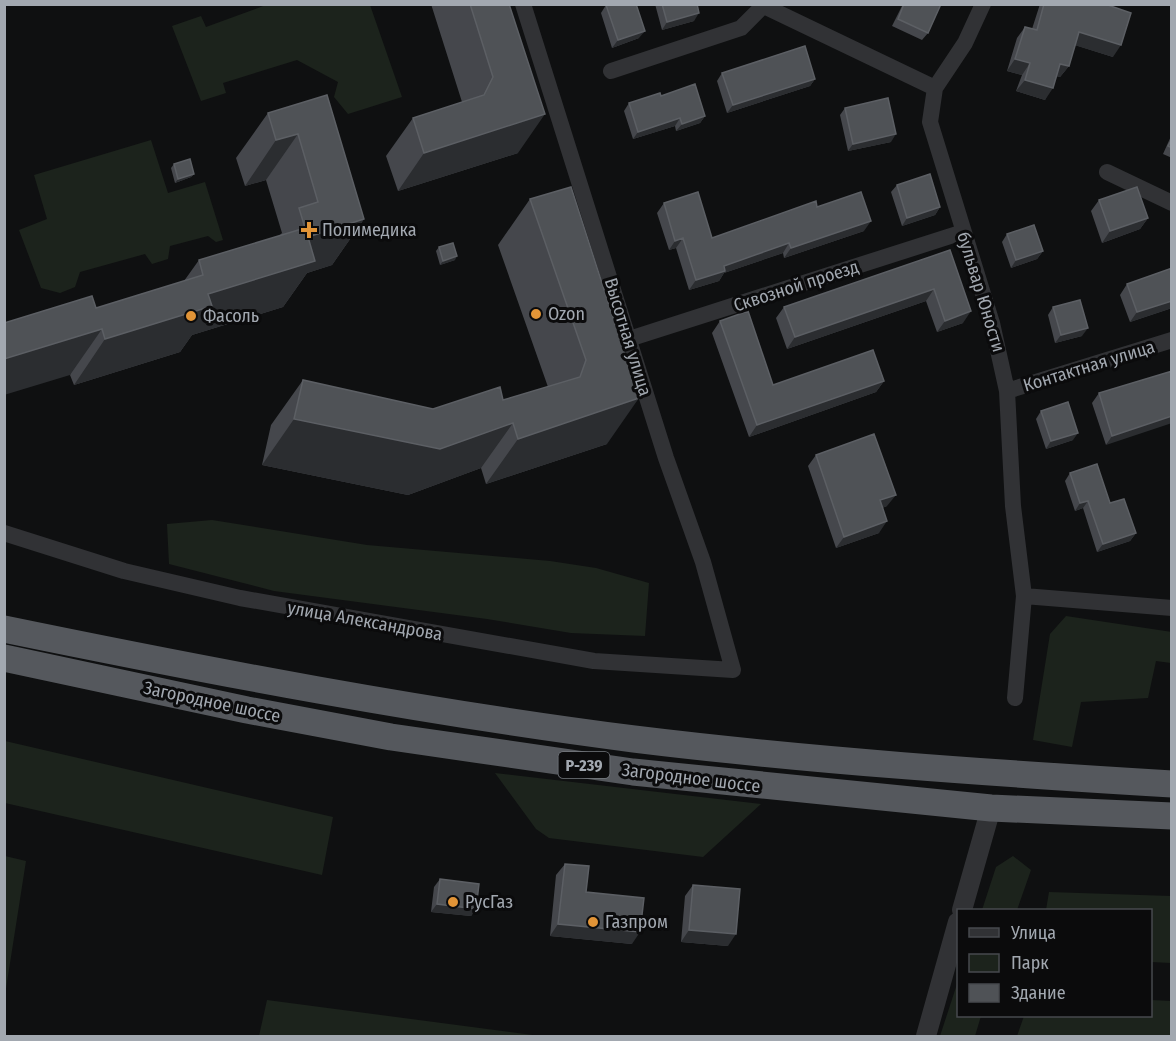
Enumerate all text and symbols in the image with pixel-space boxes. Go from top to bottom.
place label: Полимедика [322,219,417,241]
marker: Полимедика [300,221,318,239]
street label: бульвар Юности [952,229,1010,355]
street label: Сквозной проезд [731,255,861,317]
street label: Высотная улица [600,275,656,399]
place label: Ozon [548,303,585,325]
place label: Фасоль [203,305,259,327]
marker: Ozon [529,307,543,321]
marker: Фасоль [184,309,198,323]
street label: Контактная улица [1021,336,1158,396]
street label: улица Александрова [286,597,444,645]
street label: Загородное шоссе [142,677,283,727]
road number: Р-239 [558,752,610,778]
street label: Загородное шоссе [620,759,762,797]
place label: РусГаз [465,891,513,913]
marker: РусГаз [446,895,460,909]
legend [957,909,1152,1017]
place label: Газпром [605,911,668,933]
marker: Газпром [586,915,600,929]
text: Улица [1010,922,1056,944]
text: Парк [1011,952,1049,974]
text: Здание [1011,982,1066,1004]

